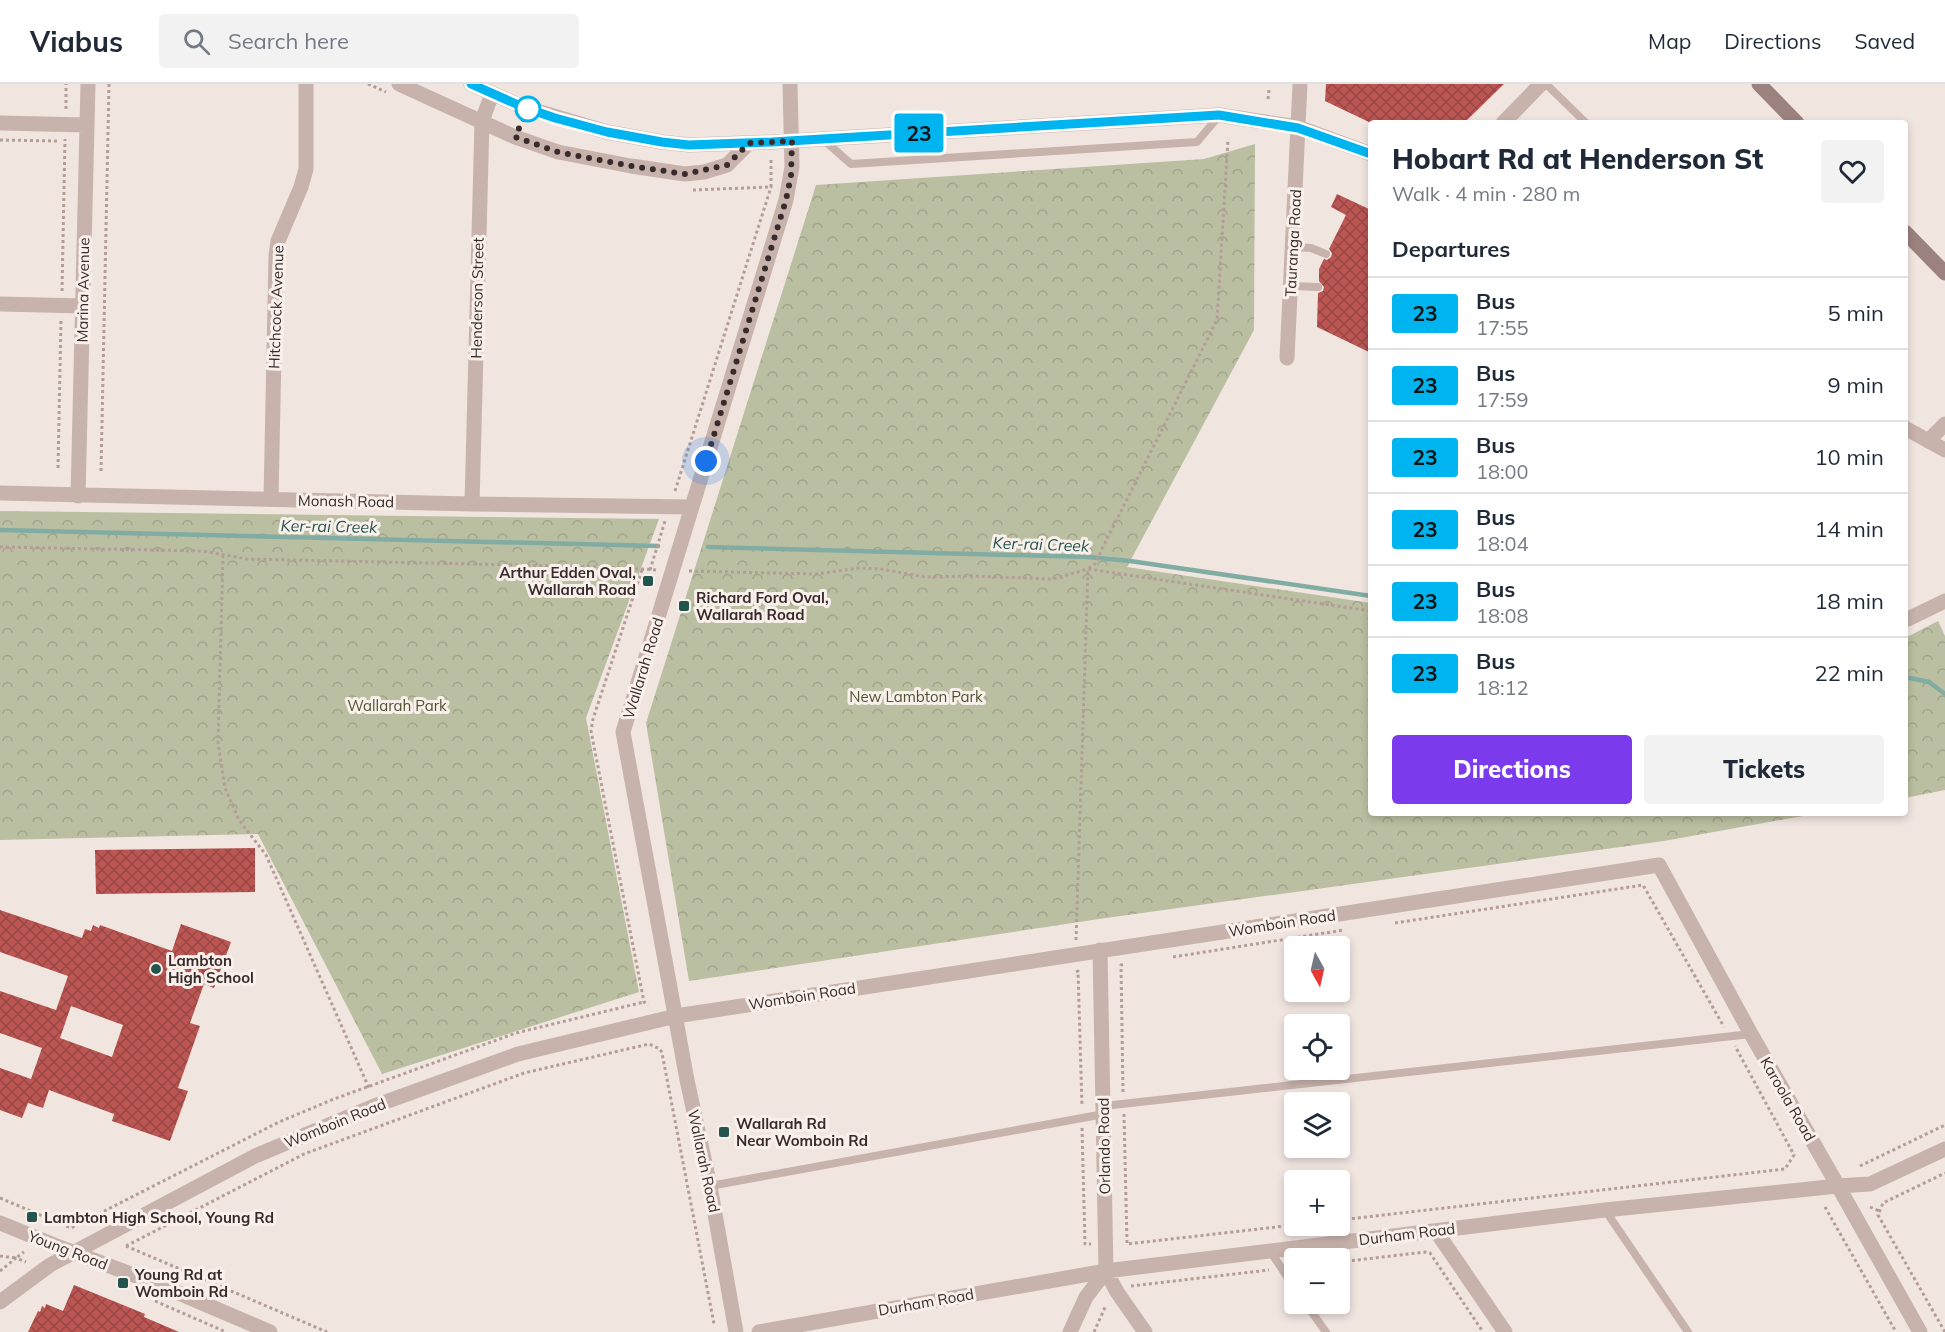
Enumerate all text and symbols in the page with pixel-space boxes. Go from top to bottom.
search box [159,14,579,68]
text: Viabus [30,24,123,59]
icon: search [180,25,213,58]
text: Search here [228,27,349,55]
text: Map [1648,28,1691,54]
text: Directions [1724,28,1821,54]
text: Saved [1854,28,1915,54]
unlabelled marker [515,96,541,122]
line badge: 23 [892,113,946,152]
text: 23 [906,120,932,146]
button: heart [1821,140,1884,203]
text: Hobart Rd at Henderson St [1392,141,1763,176]
text: Walk · 4 min · 280 m [1392,181,1580,206]
street label: Tauranga Road [1281,189,1305,297]
text: Departures [1392,235,1510,263]
street label: Marina Avenue [73,237,93,343]
street label: Henderson Street [466,237,488,359]
street label: Hitchcock Avenue [264,245,288,369]
text: Bus [1476,287,1515,315]
text: 5 min [1828,299,1884,327]
text: 23 [1412,300,1438,326]
text: 17:55 [1476,315,1529,340]
text: Bus [1476,359,1515,387]
text: 9 min [1828,371,1884,399]
text: 23 [1412,372,1438,398]
text: 17:59 [1476,387,1529,412]
text: Bus [1476,431,1515,459]
text: 10 min [1814,443,1884,471]
text: 23 [1412,444,1438,470]
your location [691,446,721,476]
text: 18:00 [1476,459,1529,484]
street label: Monash Road [298,491,394,511]
text: Bus [1476,503,1515,531]
water label: Ker-rai Creek [281,515,378,537]
text: 14 min [1814,515,1884,543]
text: 23 [1412,516,1438,542]
text: 18:04 [1476,531,1529,556]
water label: Ker-rai Creek [992,532,1090,556]
place label: Arthur Edden Oval, Wallarah Road [499,563,636,599]
marker: Arthur Edden Oval, Wallarah Road [641,574,655,588]
text: Bus [1476,575,1515,603]
text: 18 min [1814,587,1884,615]
place label: Richard Ford Oval, Wallarah Road [696,588,829,624]
text: 23 [1412,588,1438,614]
marker: Richard Ford Oval, Wallarah Road [677,599,691,613]
text: 18:08 [1476,603,1529,628]
street label: Wallarah Road [619,615,667,721]
text: Bus [1476,647,1515,675]
text: 22 min [1814,659,1884,687]
text: 23 [1412,660,1438,686]
text: 18:12 [1476,675,1529,700]
park label: New Lambton Park [849,687,983,706]
park label: Wallarah Park [347,696,447,715]
button: Directions [1392,735,1632,804]
button: Tickets [1644,735,1884,804]
street label: Womboin Road [1227,905,1337,941]
north arrow [1284,936,1350,1002]
map controls [1284,936,1350,1314]
place label: Lambton High School [168,951,254,987]
marker: Lambton High School [149,962,163,976]
street label: Womboin Road [747,978,857,1014]
button: locate [1284,1014,1350,1080]
street label: Karoola Road [1756,1053,1820,1145]
button: layers [1284,1092,1350,1158]
street label: Womboin Road [281,1094,389,1152]
street label: Orlando Road [1094,1098,1114,1194]
street label: Wallarah Road [684,1108,724,1214]
place label: Wallarah Rd Near Womboin Rd [736,1114,868,1150]
marker: Wallarah Rd Near Womboin Rd [717,1125,731,1139]
button: + [1284,1170,1350,1236]
place label: Lambton High School, Young Rd [44,1208,274,1227]
marker: Lambton High School, Young Rd [25,1210,39,1224]
street label: Durham Road [1358,1219,1456,1249]
street label: Young Road [25,1226,110,1274]
button: − [1284,1248,1350,1314]
place label: Young Rd at Womboin Rd [134,1265,228,1301]
marker: Young Rd at Womboin Rd [116,1276,130,1290]
street label: Durham Road [877,1284,975,1320]

